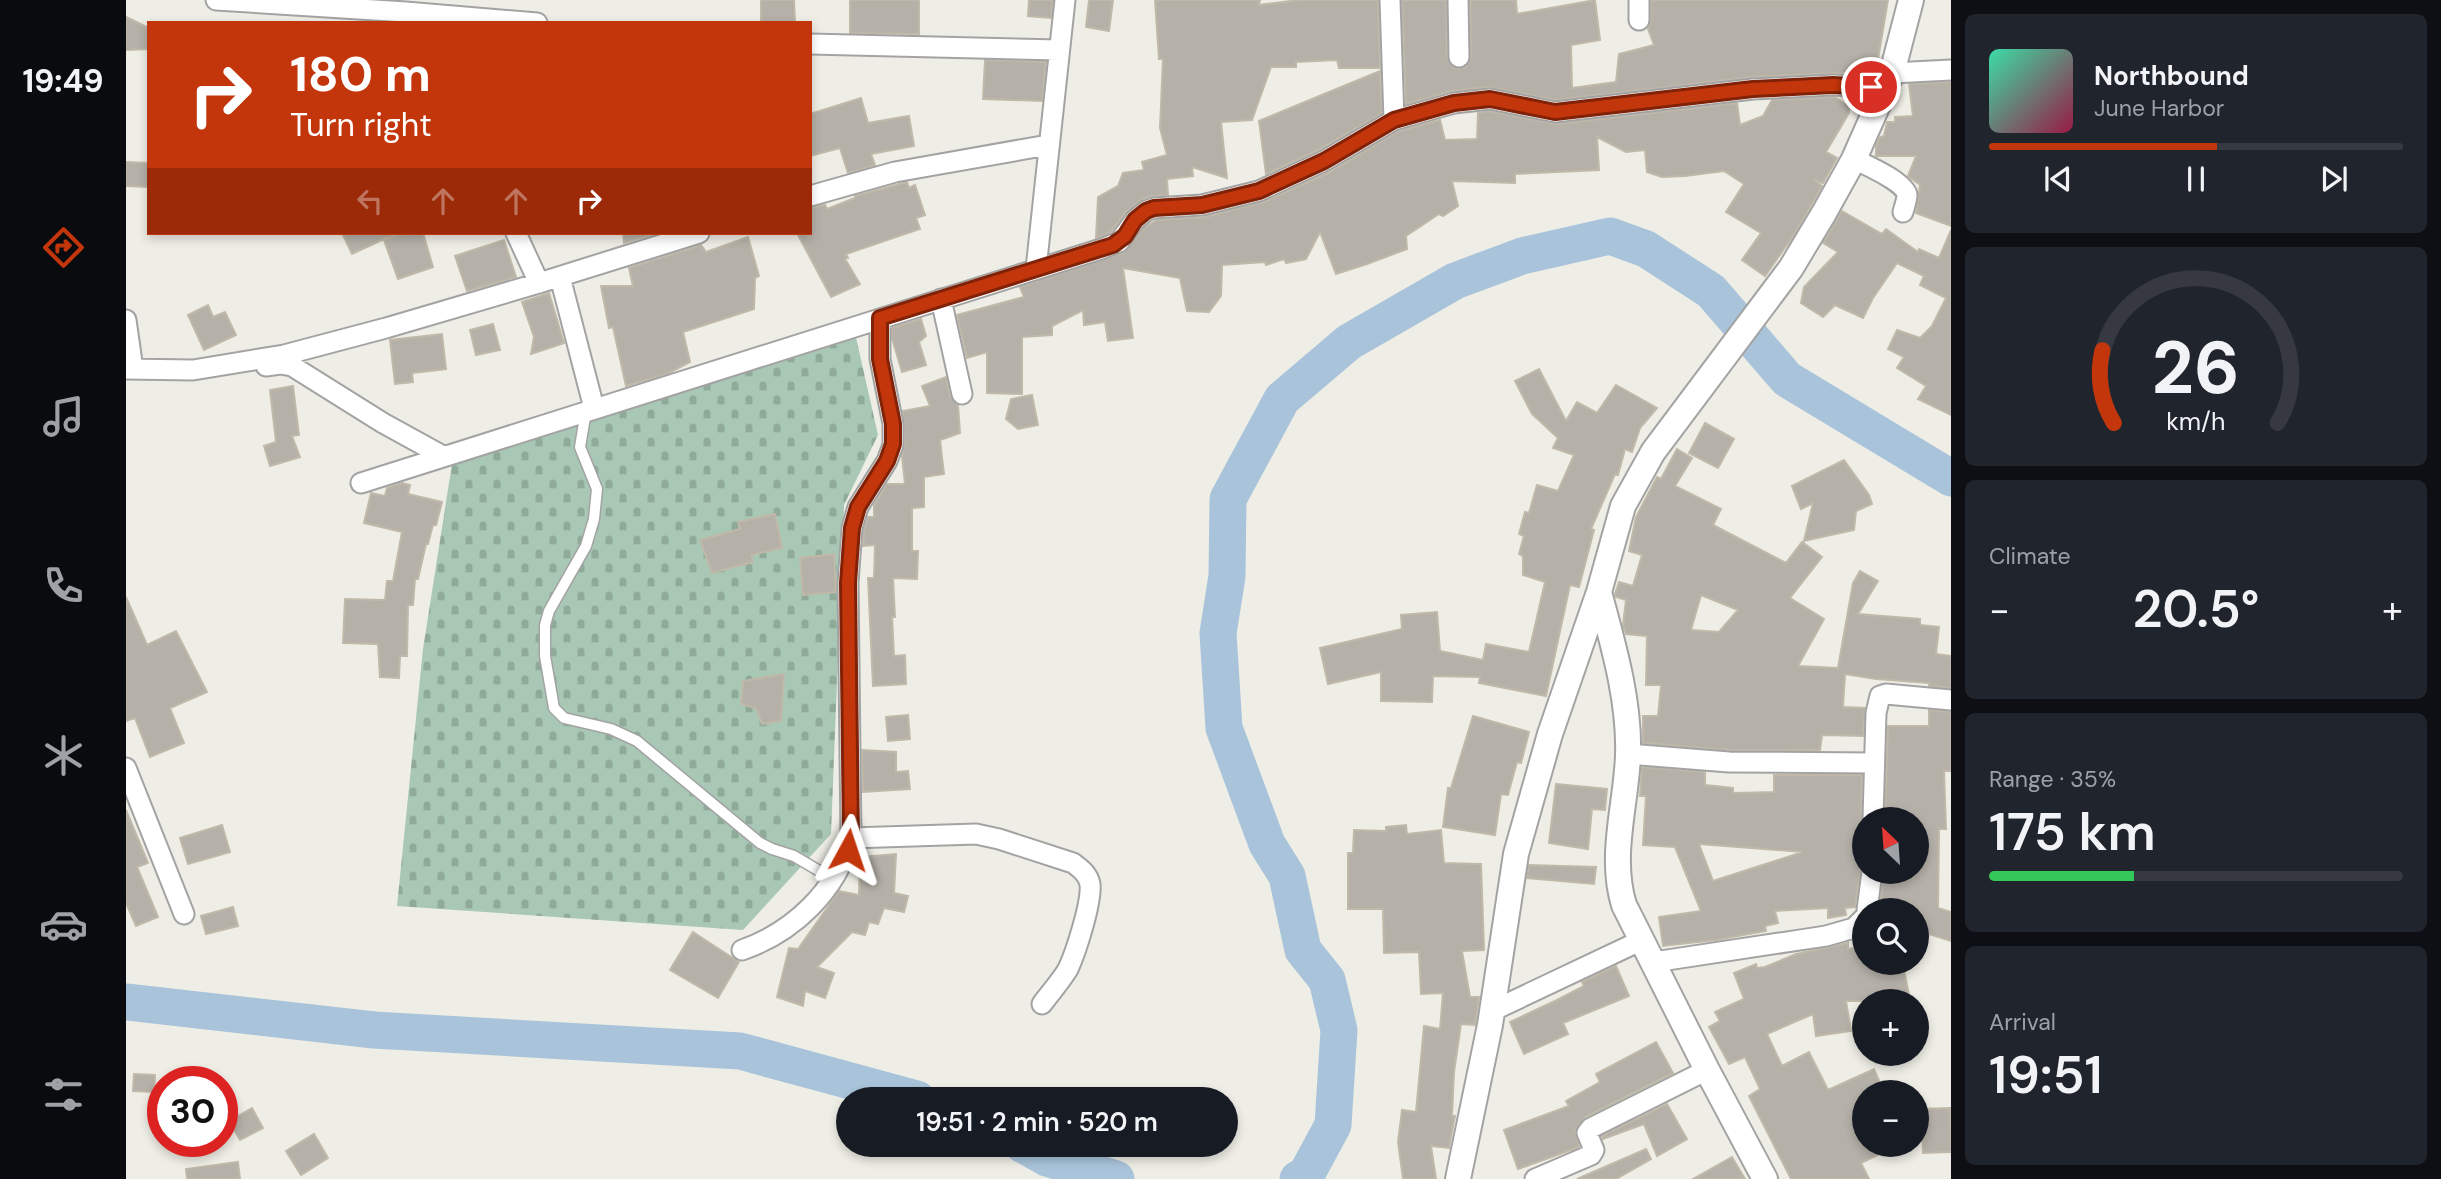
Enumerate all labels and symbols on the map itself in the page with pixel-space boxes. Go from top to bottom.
pin [1841,57,1901,117]
north arrow [1852,807,1928,884]
position arrow [811,813,885,887]
speed limit sign: 30 [147,1066,238,1157]

